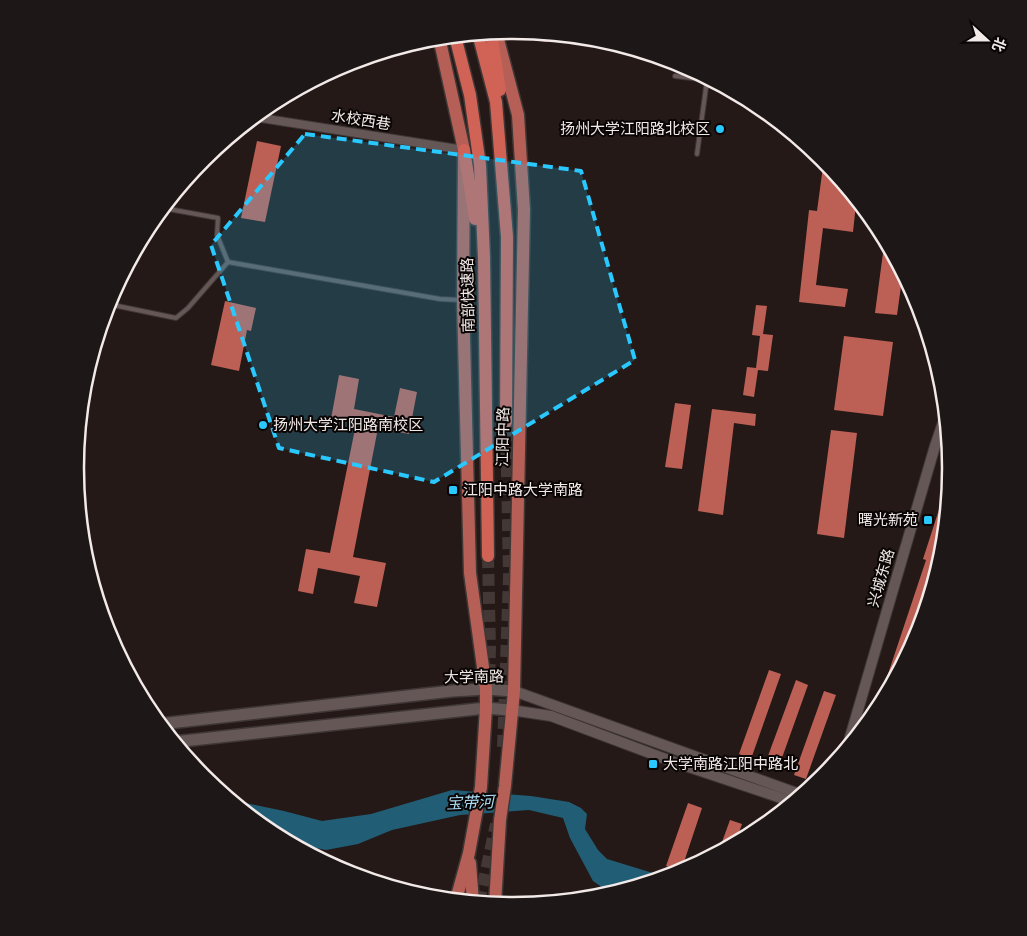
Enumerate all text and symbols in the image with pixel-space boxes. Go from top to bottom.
north arrow [962,15,1012,65]
text: 北 [988,35,1010,54]
street label: 水校西巷 [330,105,392,134]
place label: 扬州大学江阳路北校区 [560,119,710,138]
marker: 扬州大学江阳路北校区 [714,123,726,135]
street label: 南部快速路 [457,257,478,333]
street label: 江阳中路 [492,407,513,467]
place label: 扬州大学江阳路南校区 [273,415,423,434]
marker: 扬州大学江阳路南校区 [257,419,269,431]
place label: 江阳中路大学南路 [463,480,583,499]
marker: 江阳中路大学南路 [447,484,459,496]
place label: 曙光新苑 [858,510,918,529]
marker: 曙光新苑 [922,514,934,526]
street label: 兴城东路 [863,546,898,609]
street label: 大学南路 [444,666,504,687]
place label: 大学南路江阳中路北 [663,754,798,773]
marker: 大学南路江阳中路北 [647,758,659,770]
water label: 宝带河 [446,791,497,813]

